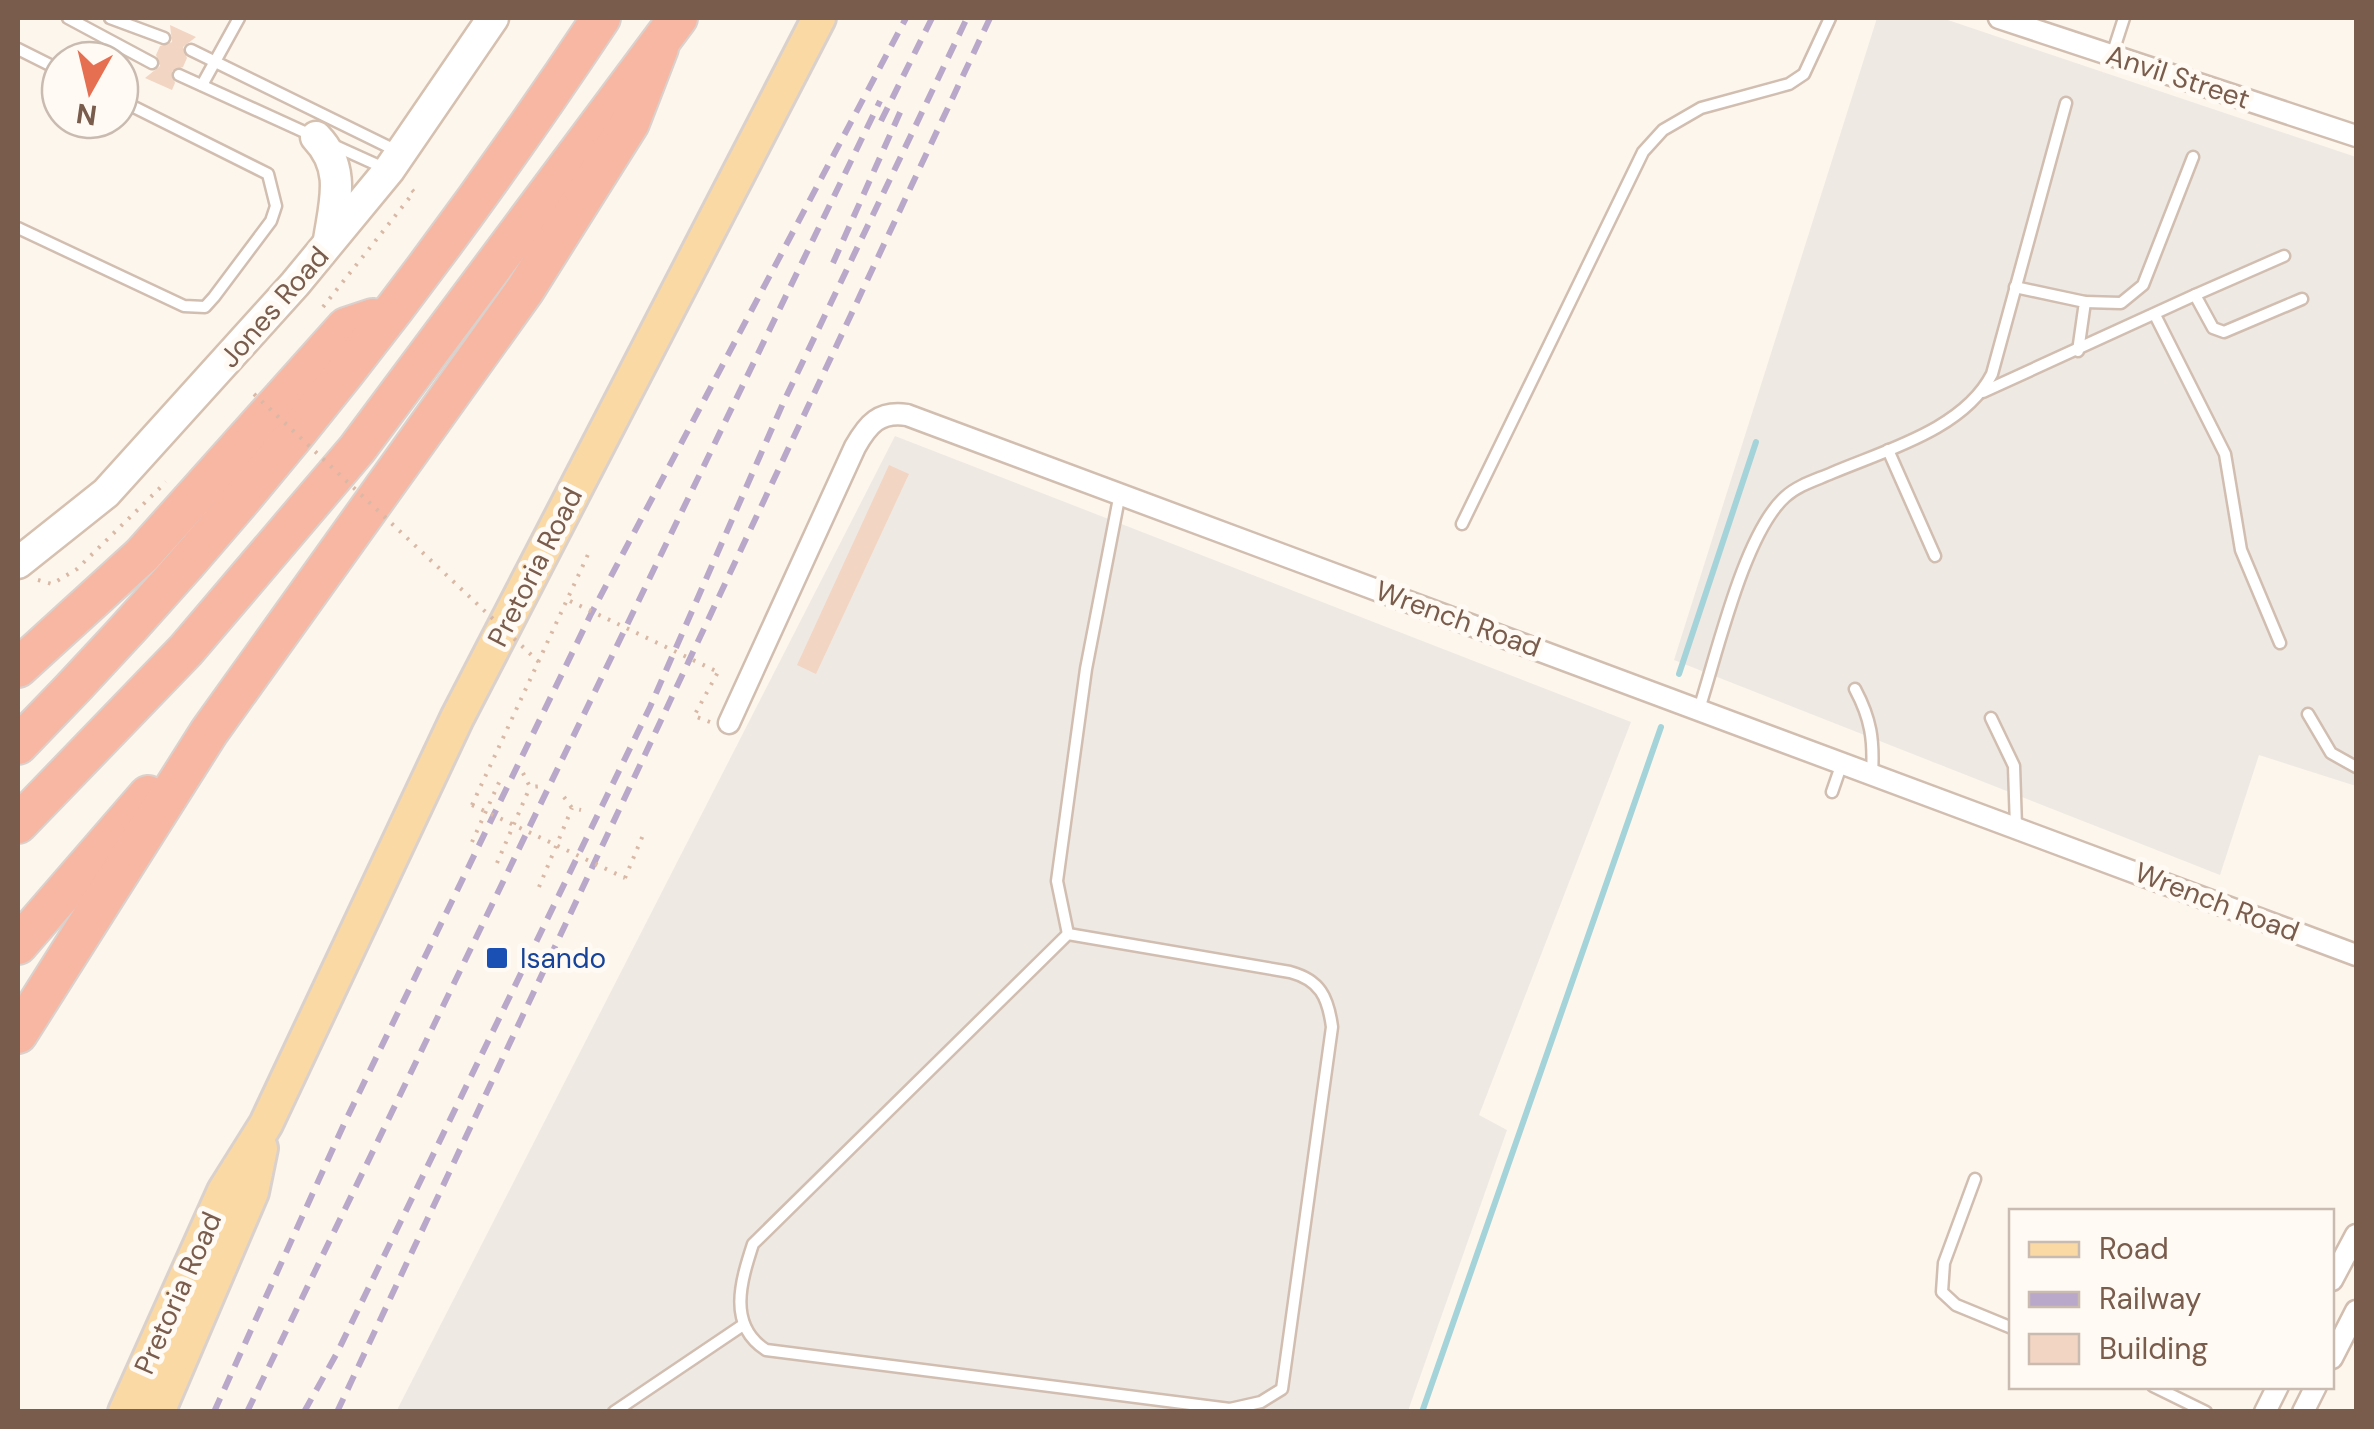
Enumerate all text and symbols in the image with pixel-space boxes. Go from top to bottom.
street label: Anvil Street [2101,36,2255,118]
north arrow [40,40,140,140]
text: N [74,95,99,134]
street label: Jones Road [211,239,337,375]
street label: Pretoria Road [479,481,591,653]
street label: Wrench Road [1370,572,1546,666]
street label: Wrench Road [2130,854,2304,950]
place label: Isando [520,940,606,977]
marker: Isando [484,945,510,971]
street label: Pretoria Road [126,1206,230,1380]
legend [2009,1209,2334,1389]
text: Road [2099,1229,2169,1268]
text: Railway [2099,1279,2202,1318]
text: Building [2099,1329,2208,1368]

